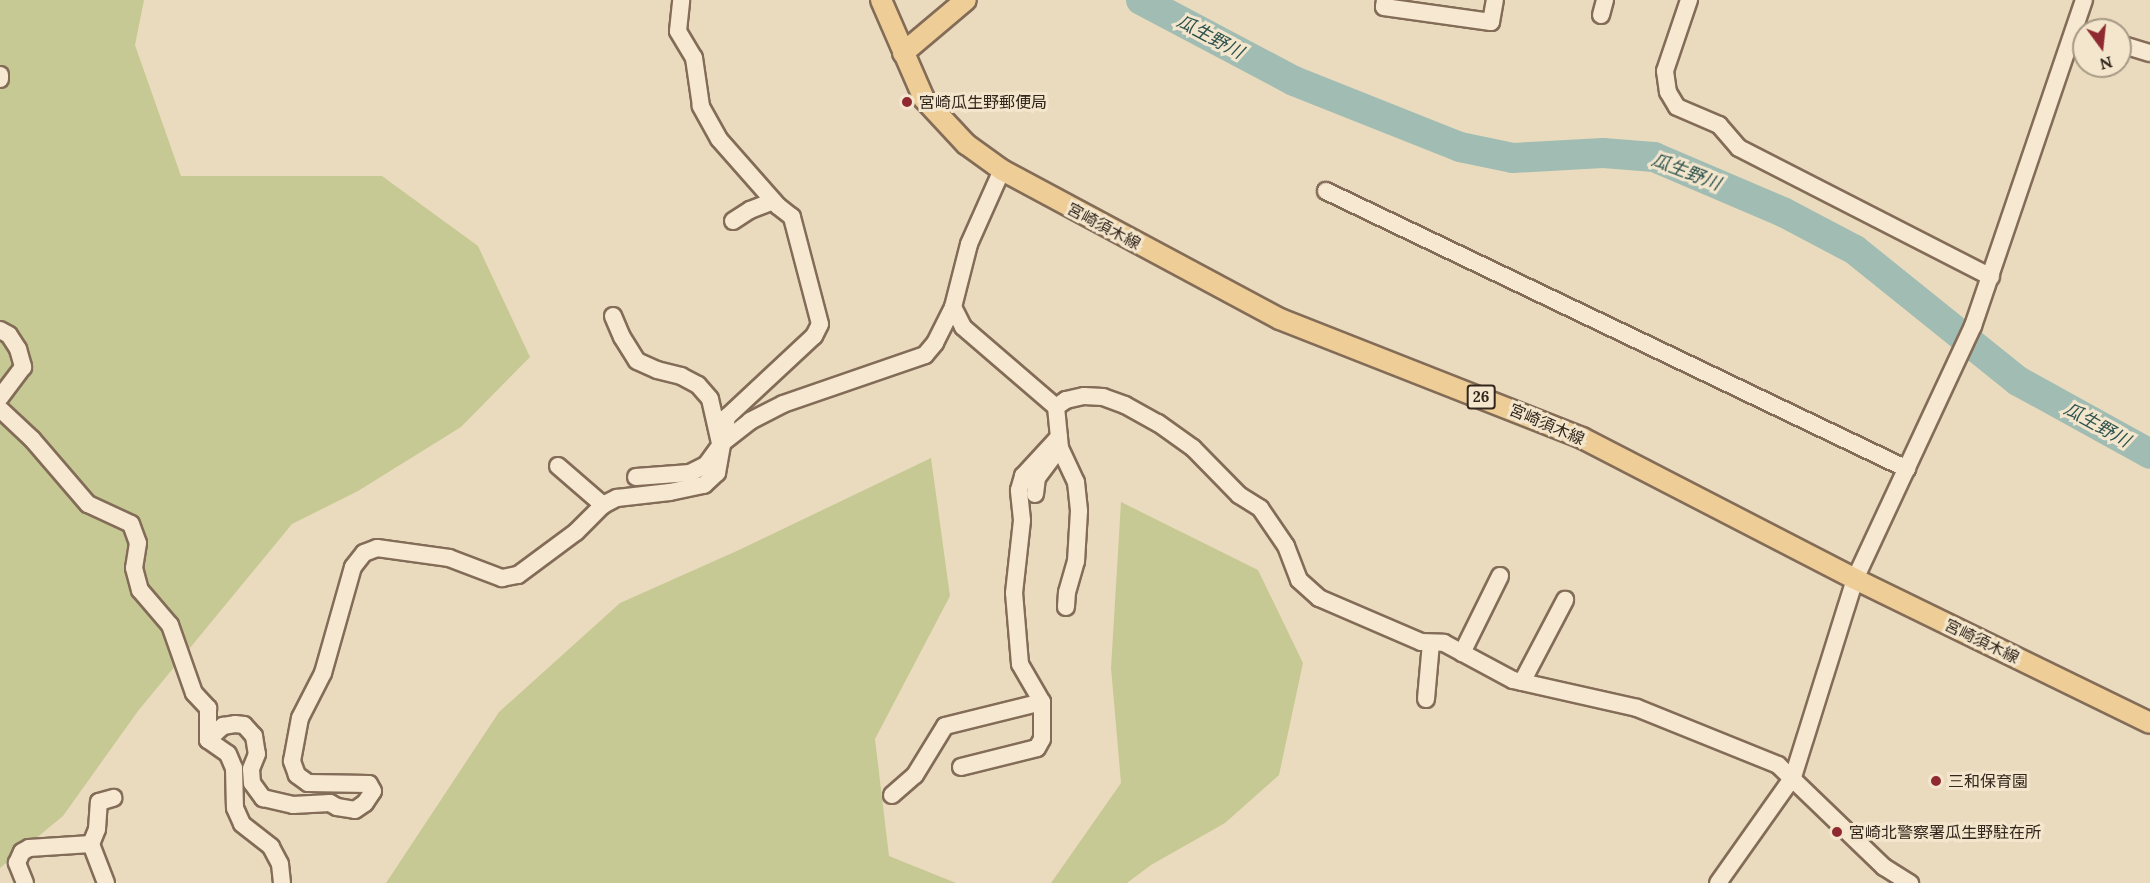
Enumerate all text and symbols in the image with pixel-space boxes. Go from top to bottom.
water label: 瓜生野川 [1173,11,1247,63]
north arrow [2072,18,2132,78]
text: N [2098,52,2115,75]
place label: 宮崎瓜生野郵便局 [919,92,1047,112]
marker: 宮崎瓜生野郵便局 [900,95,914,109]
water label: 瓜生野川 [1649,149,1723,195]
street label: 宮崎須木線 [1064,199,1144,253]
road number: 26 [1466,385,1496,409]
water label: 瓜生野川 [2060,398,2134,452]
street label: 宮崎須木線 [1506,400,1588,448]
street label: 宮崎須木線 [1942,615,2022,667]
place label: 三和保育園 [1948,771,2028,791]
marker: 三和保育園 [1929,774,1943,788]
place label: 宮崎北警察署瓜生野駐在所 [1849,822,2041,842]
marker: 宮崎北警察署瓜生野駐在所 [1830,825,1844,839]

